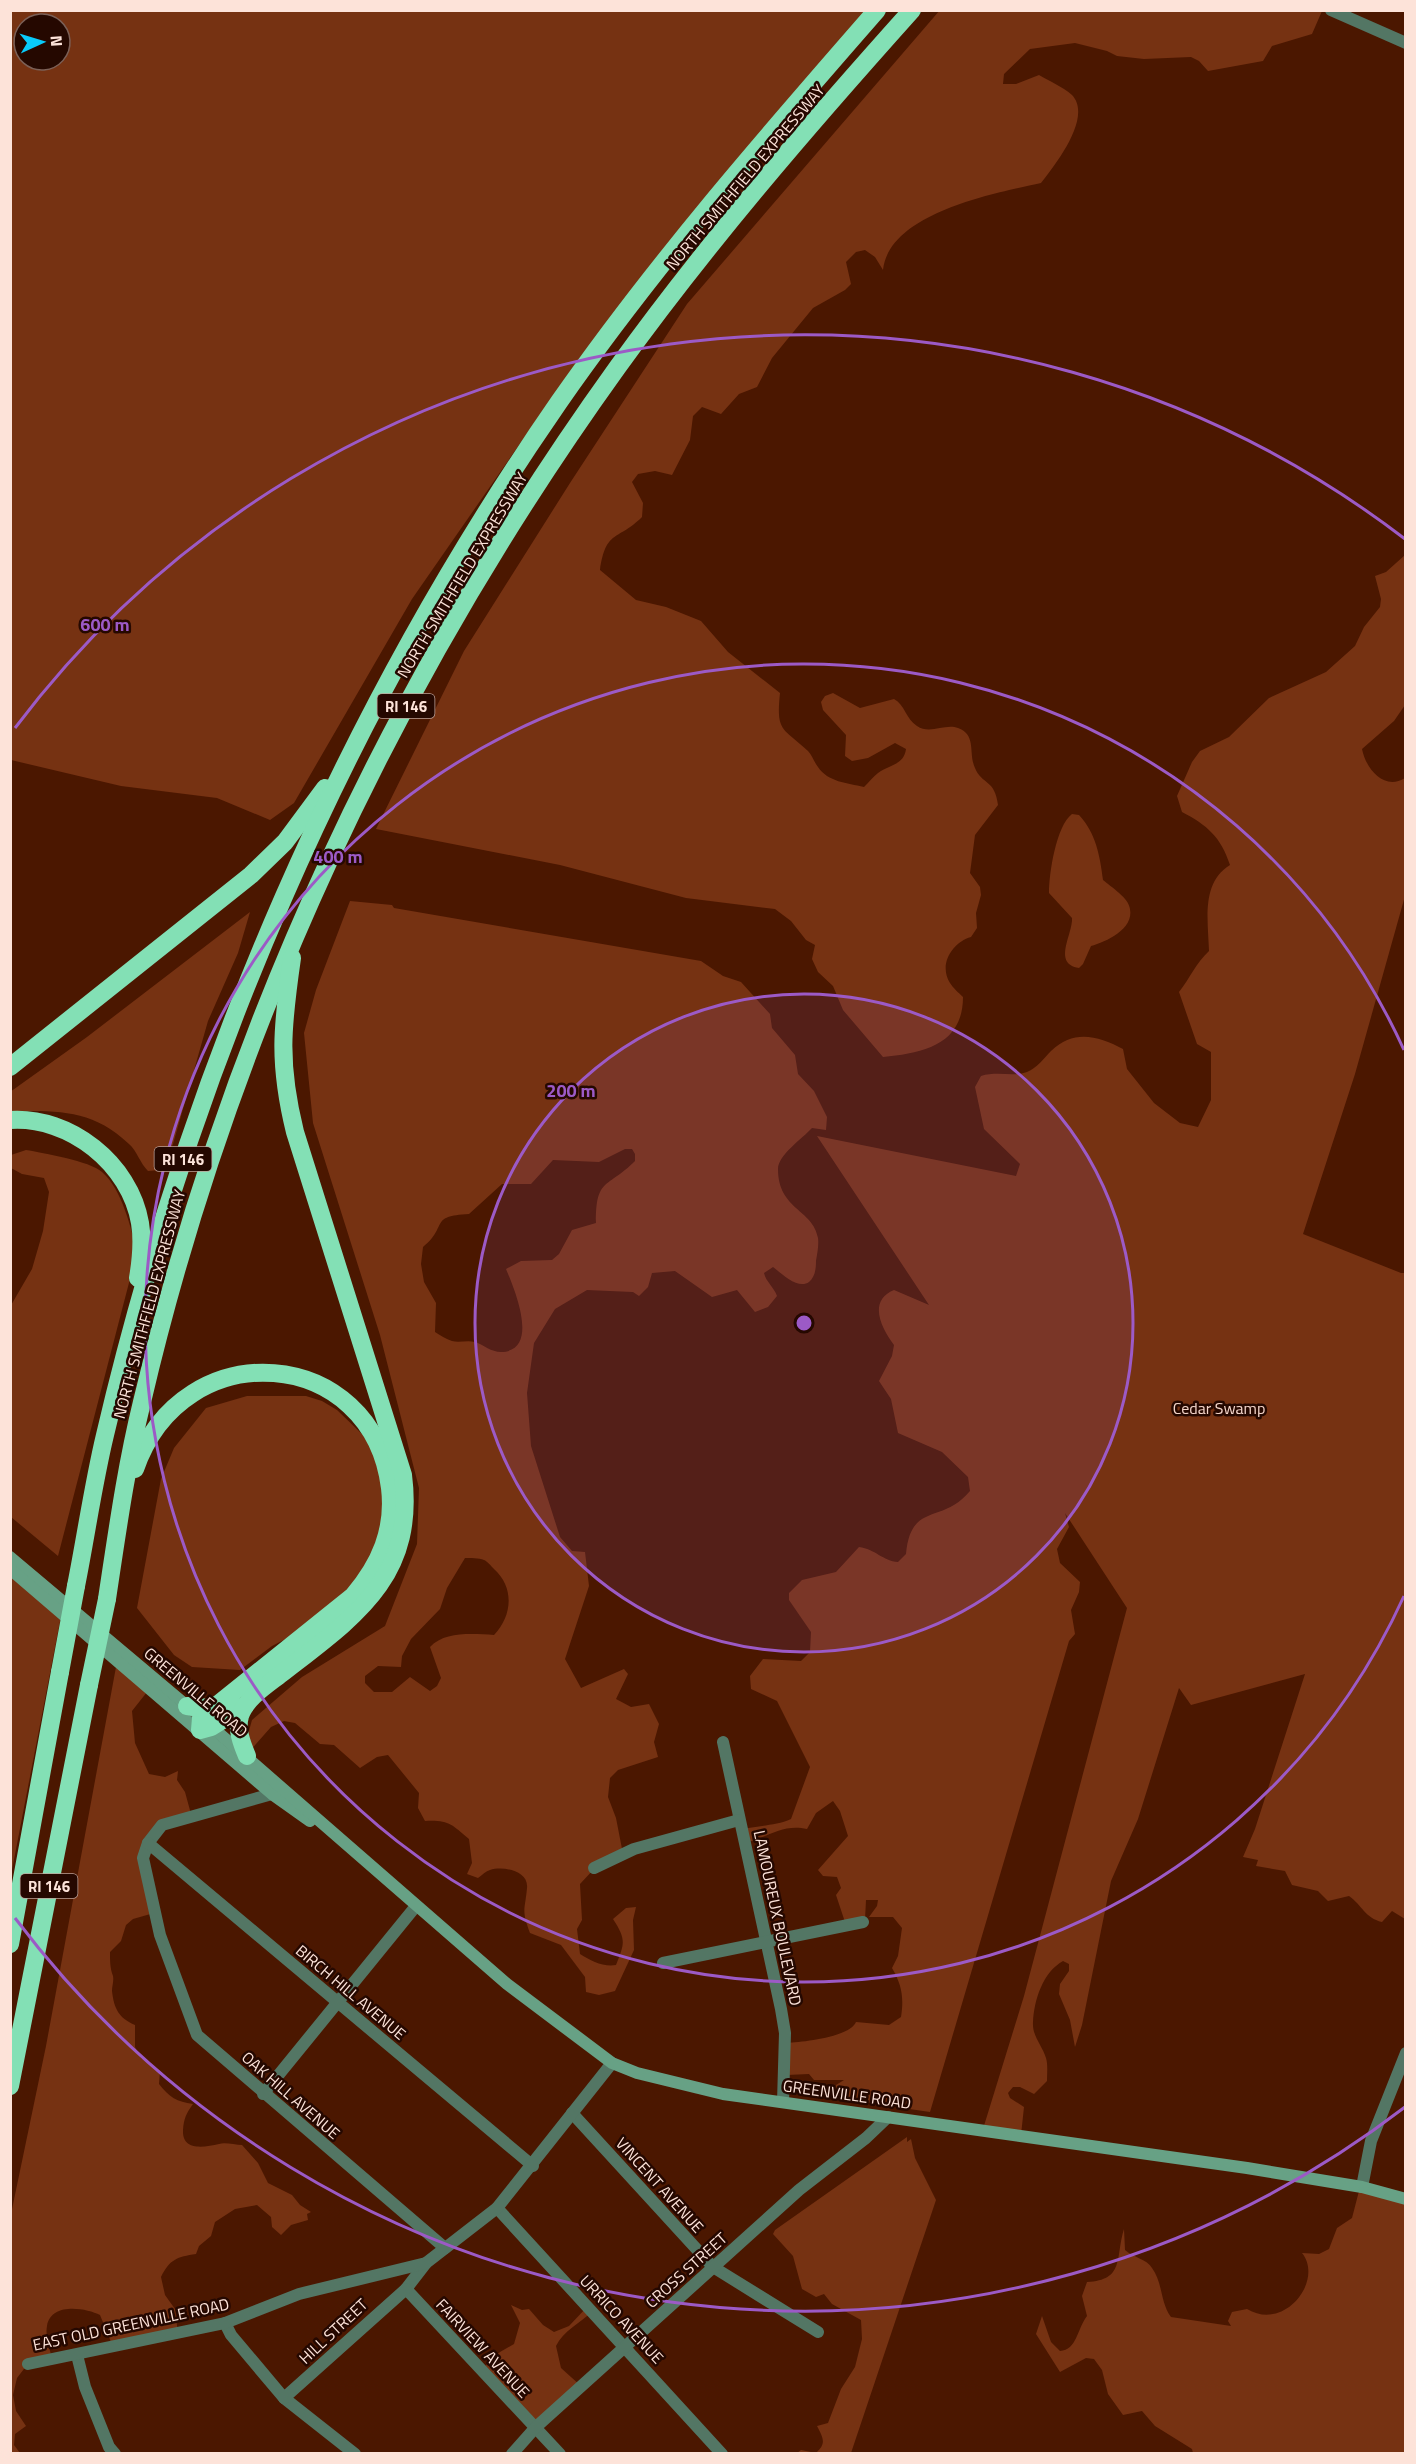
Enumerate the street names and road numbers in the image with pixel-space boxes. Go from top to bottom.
street label: NORTH SMITHFIELD EXPRESSWAY [660,79,830,275]
street label: NORTH SMITHFIELD EXPRESSWAY [391,467,533,682]
road number: RI 146 [378,694,434,718]
road number: RI 146 [154,1147,212,1171]
street label: NORTH SMITHFIELD EXPRESSWAY [107,1186,191,1421]
street label: GREENVILLE ROAD [139,1641,253,1743]
street label: LAMOUREUX BOULEVARD [748,1828,808,2008]
road number: RI 146 [20,1874,78,1898]
street label: BIRCH HILL AVENUE [291,1939,411,2045]
street label: OAK HILL AVENUE [237,2045,346,2145]
street label: GREENVILLE ROAD [781,2073,913,2115]
street label: VINCENT AVENUE [610,2132,710,2238]
street label: CROSS STREET [640,2226,733,2313]
street label: URRICO AVENUE [574,2269,670,2369]
street label: EAST OLD GREENVILLE ROAD [31,2291,231,2357]
street label: HILL STREET [293,2292,373,2369]
street label: FAIRVIEW AVENUE [431,2293,536,2403]

